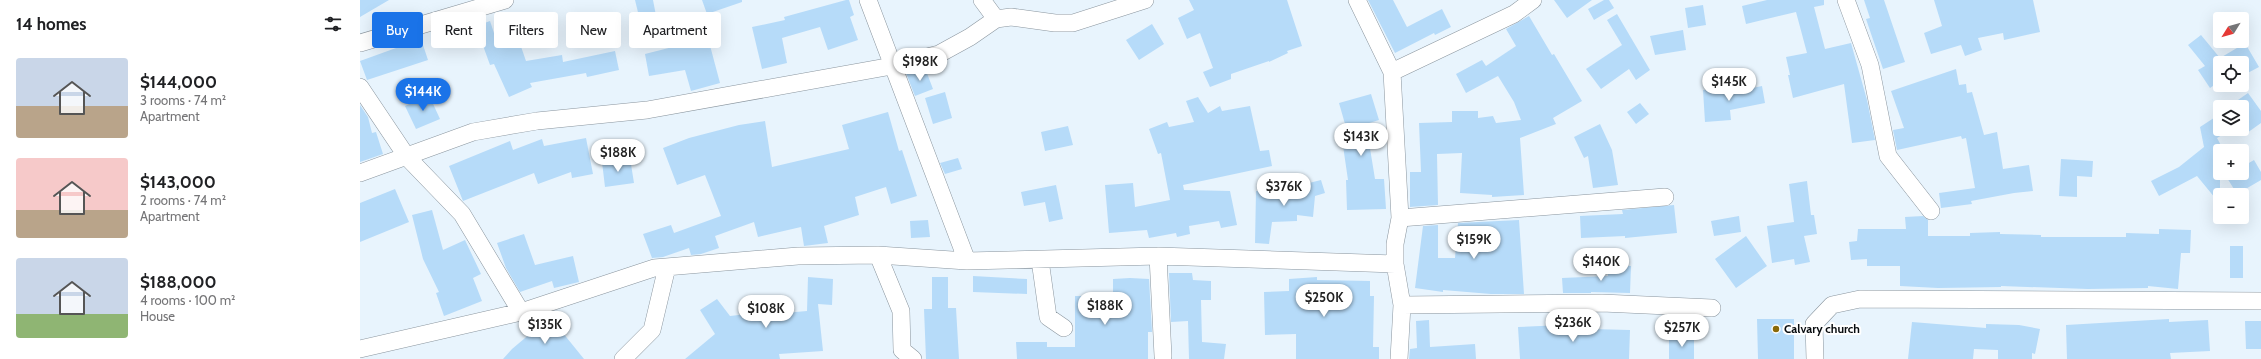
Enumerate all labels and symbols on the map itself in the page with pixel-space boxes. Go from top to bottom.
north arrow [2213,12,2249,48]
pin: $198K [892,48,948,82]
pin: $145K [1701,68,1757,102]
pin: $144K [395,78,451,112]
pin: $143K [1333,123,1389,157]
pin: $188K [590,139,646,173]
pin: $376K [1256,173,1312,207]
pin: $159K [1446,226,1502,260]
pin: $140K [1573,248,1629,282]
pin: $250K [1296,284,1352,318]
pin: $188K [1077,292,1133,326]
pin: $108K [738,295,794,329]
pin: $236K [1545,309,1601,343]
pin: $135K [517,311,573,345]
pin: $257K [1654,314,1710,348]
place label: Calvary church [1784,321,1860,336]
marker: Calvary church [1771,324,1781,334]

